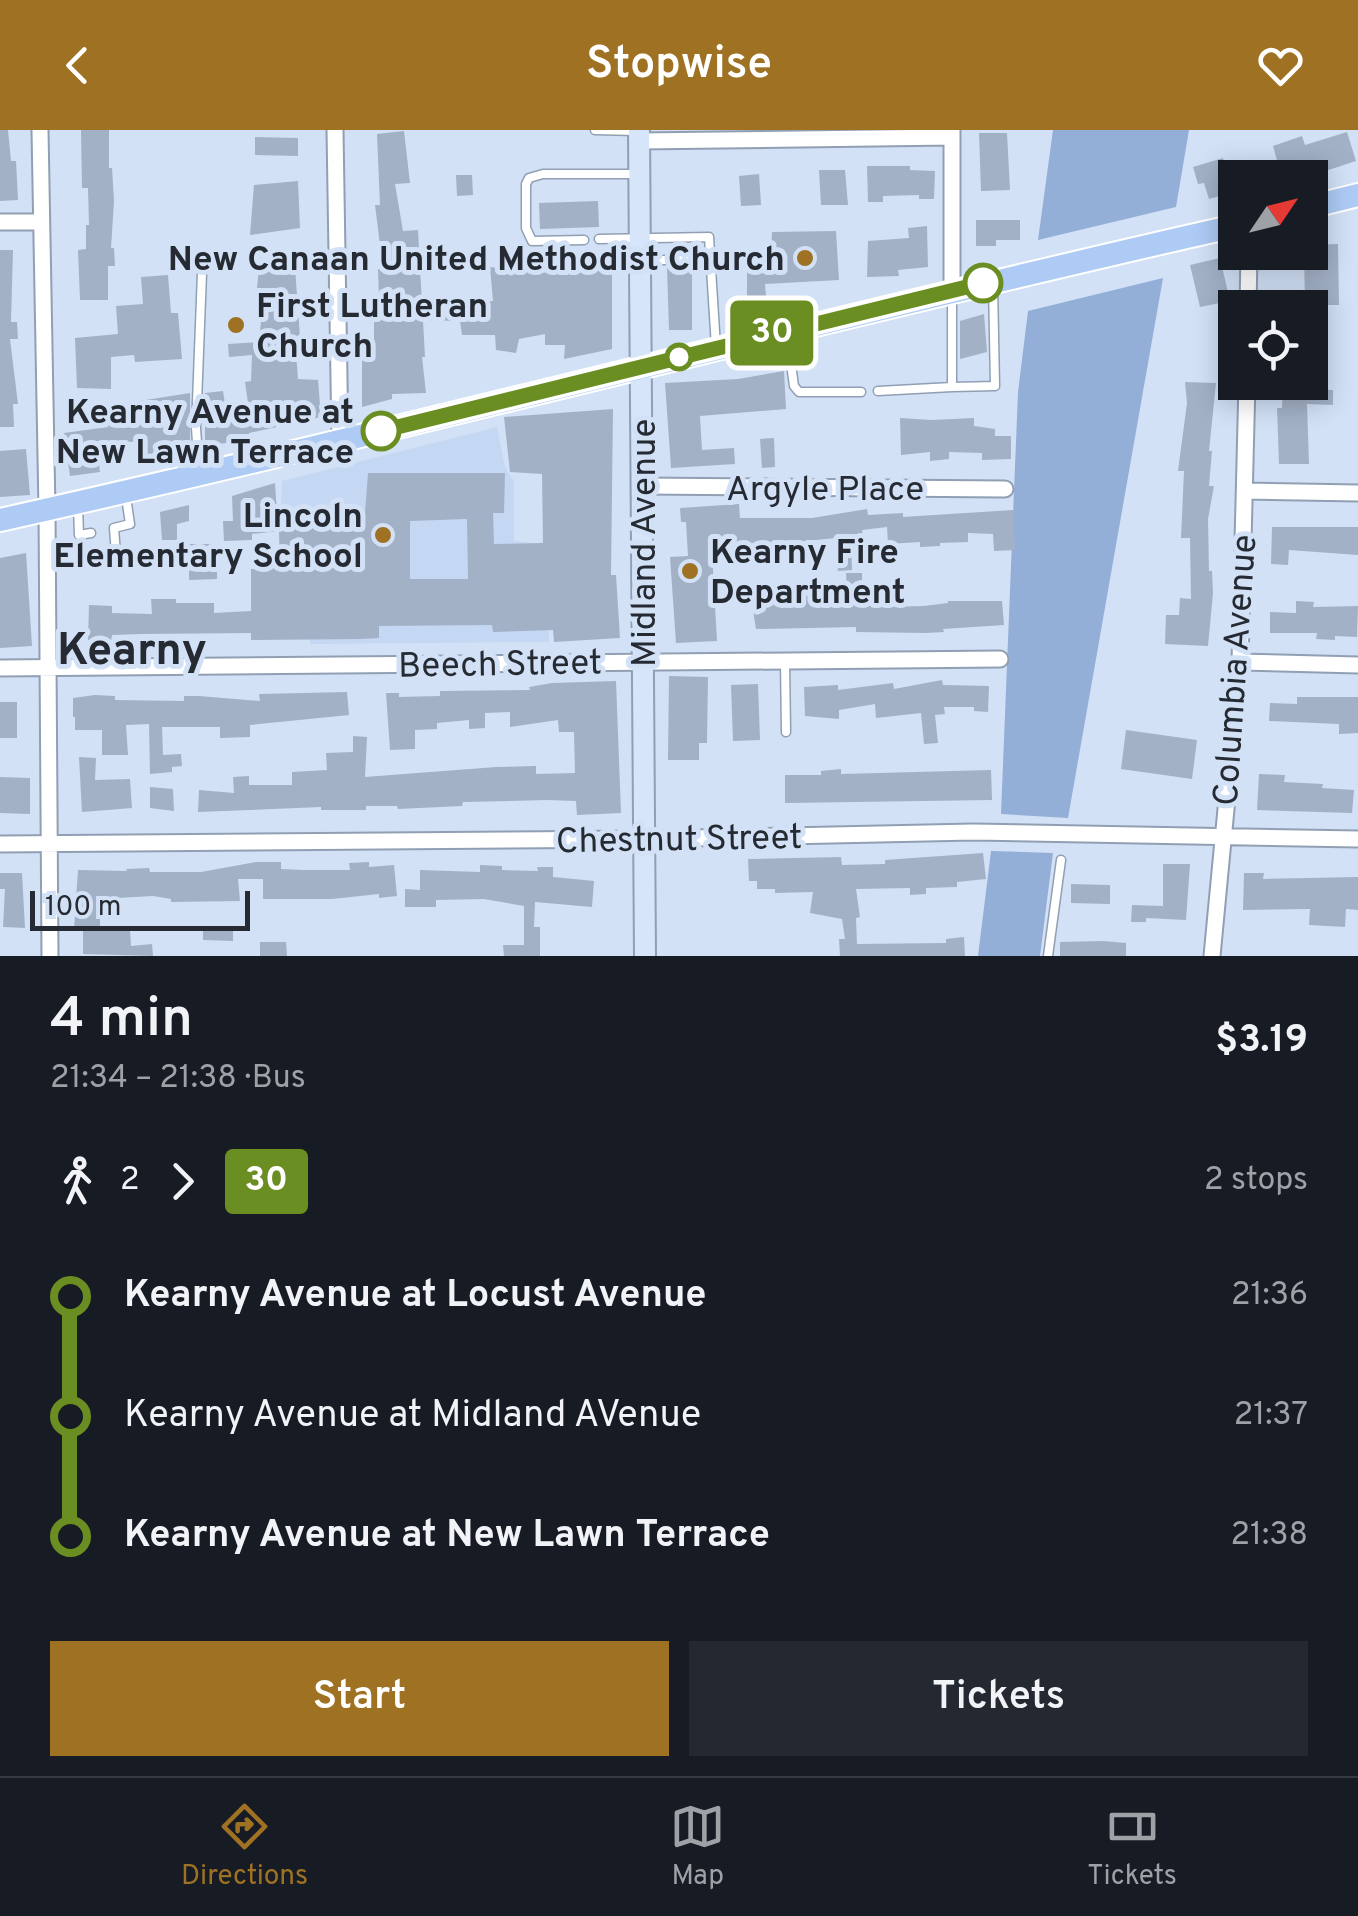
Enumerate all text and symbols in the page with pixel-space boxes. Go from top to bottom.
text: Stopwise [586,37,772,94]
icon: back [50,38,105,93]
icon: heart [1253,38,1308,93]
north arrow [1218,160,1328,270]
map controls [1218,160,1328,400]
place label: New Canaan United Methodist Church [168,239,785,283]
marker: New Canaan United Methodist Church [794,247,816,269]
unlabelled marker [964,264,1002,302]
place label: First Lutheran Church [256,286,488,370]
button: locate [1218,290,1328,400]
line badge: 30 [727,300,817,366]
text: 30 [750,311,794,355]
marker: First Lutheran Church [225,314,247,336]
unlabelled marker [666,344,692,370]
place label: Kearny Avenue at New Lawn Terrace [56,392,354,476]
marker: Kearny Avenue at New Lawn Terrace [362,412,400,450]
street label: Midland Avenue [624,419,668,667]
street label: Argyle Place [726,469,924,513]
place label: Lincoln Elementary School [53,496,363,580]
marker: Lincoln Elementary School [372,524,394,546]
place label: Kearny Fire Department [710,532,906,616]
street label: Columbia Avenue [1206,533,1268,807]
marker: Kearny Fire Department [679,560,701,582]
district label: Kearny [57,624,207,681]
street label: Beech Street [398,642,602,690]
street label: Chestnut Street [555,817,803,865]
scale bar [30,886,250,930]
text: 100 m [45,890,121,926]
text: 4 min [50,986,193,1056]
text: $3.19 [1215,1017,1308,1066]
text: 21:34 – 21:38 · Bus [50,1059,306,1099]
icon: walk [50,1154,105,1209]
icon: forward [155,1154,210,1209]
text: 30 [245,1159,288,1203]
text: 2 [120,1161,140,1201]
text: 2 stops [1204,1161,1308,1201]
text: Kearny Avenue at Locust Avenue [124,1272,706,1321]
text: 21:36 [1231,1276,1308,1316]
text: Kearny Avenue at Midland AVenue [124,1392,701,1441]
text: 21:37 [1234,1396,1308,1436]
text: Kearny Avenue at New Lawn Terrace [124,1512,770,1561]
text: 21:38 [1230,1516,1308,1556]
button: Start [50,1641,669,1756]
button: Tickets [689,1641,1308,1756]
tab: Directions [181,1799,308,1895]
tab: Map [670,1799,725,1895]
tab: Tickets [1087,1799,1177,1895]

